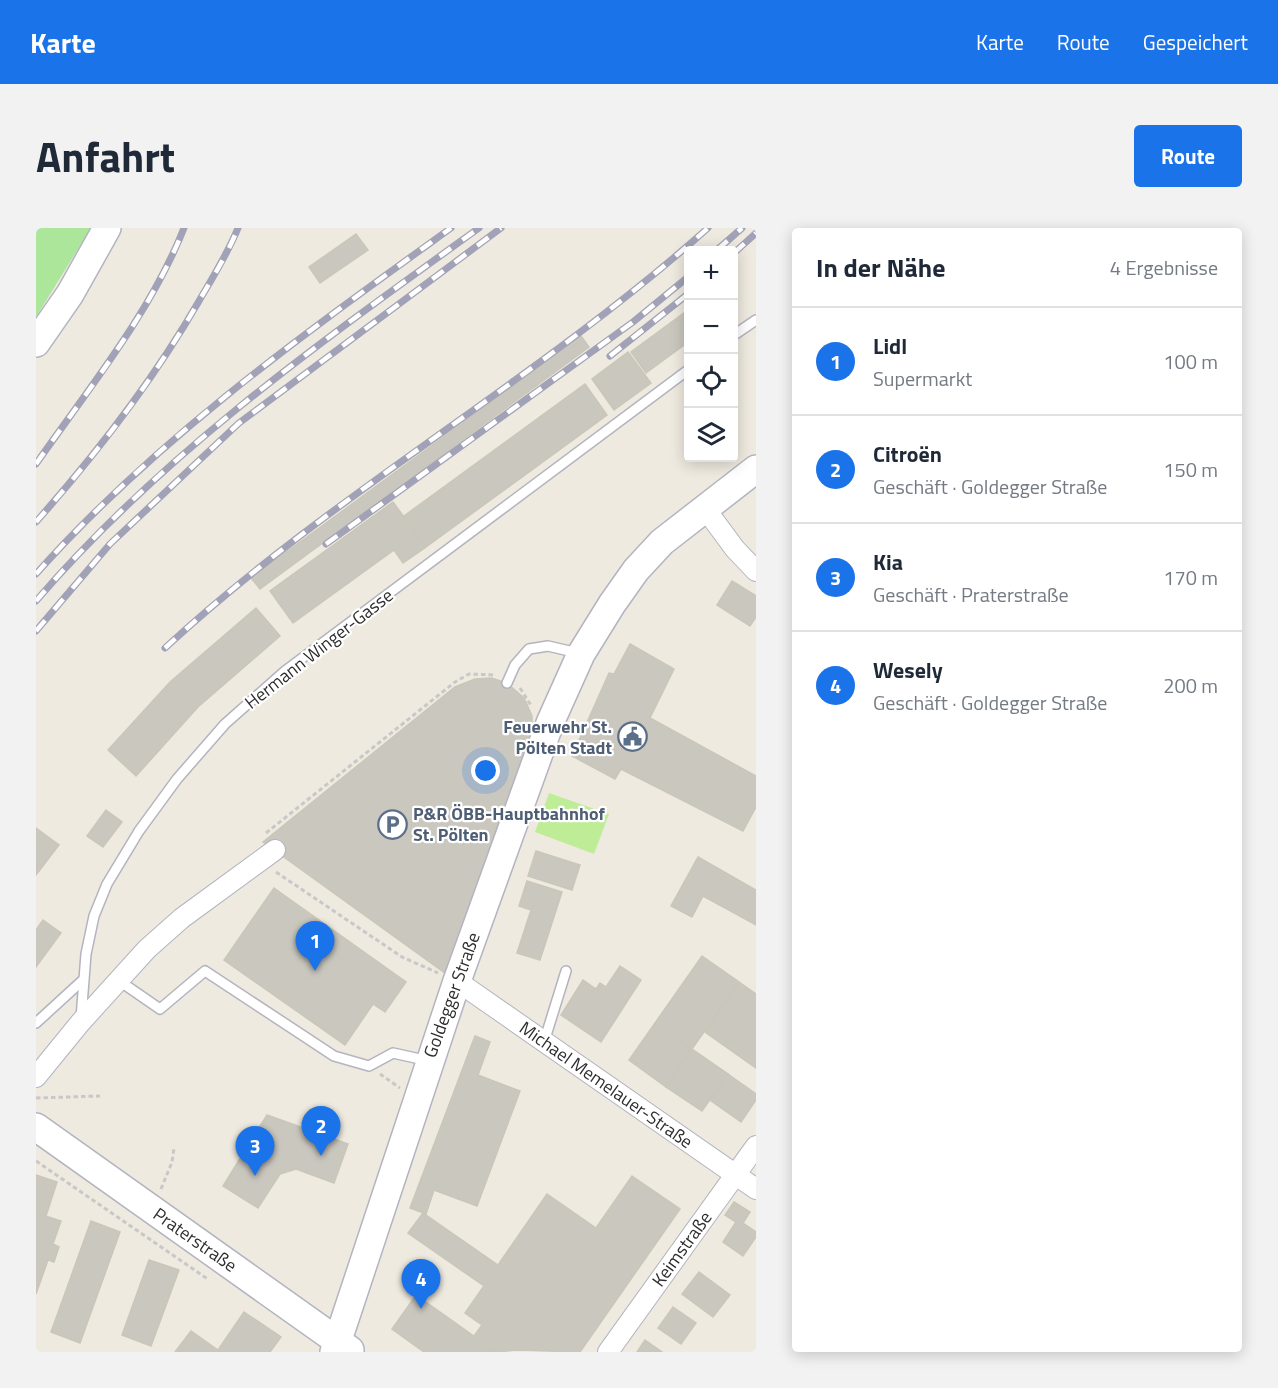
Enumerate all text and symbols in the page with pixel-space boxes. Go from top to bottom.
text: Karte [30,21,96,64]
text: Karte [976,26,1024,58]
text: Route [1057,26,1110,58]
text: Gespeichert [1143,26,1248,58]
text: Anfahrt [36,124,175,188]
button: Route [1134,125,1242,187]
map controls [684,246,738,462]
button: + [684,246,738,300]
text: In der Nähe [816,248,945,287]
text: 4 Ergebnisse [1110,252,1218,283]
button: − [684,300,738,354]
text: Lidl [873,329,907,363]
text: 1 [830,346,841,377]
text: 100 m [1163,346,1218,377]
button: locate [684,354,738,408]
text: Supermarkt [873,363,972,394]
button: layers [684,408,738,462]
text: Citroën [873,437,942,471]
text: 2 [830,454,841,485]
text: 150 m [1163,454,1218,485]
text: Geschäft · Goldegger Straße [873,471,1107,502]
text: Kia [873,545,903,579]
text: 3 [830,562,841,593]
text: 170 m [1163,562,1218,593]
text: Geschäft · Praterstraße [873,579,1069,610]
street label: Hermann Winger-Gasse [239,582,399,715]
text: Wesely [873,653,943,687]
text: 4 [830,670,841,701]
text: 200 m [1163,670,1218,701]
text: Geschäft · Goldegger Straße [873,687,1107,718]
place label: Feuerwehr St. Pölten Stadt [503,713,612,761]
public building icon: Feuerwehr St. Pölten Stadt [617,721,649,753]
your location [471,756,500,785]
place label: P&R ÖBB-Hauptbahnhof St. Pölten [413,800,605,848]
parking icon: P&R ÖBB-Hauptbahnhof St. Pölten [376,808,408,840]
pin: 1 [296,922,334,971]
street label: Goldegger Straße [416,928,487,1061]
street label: Michael Memelauer-Straße [514,1014,699,1155]
pin: 2 [302,1106,340,1156]
pin: 3 [236,1126,274,1176]
street label: Praterstraße [148,1201,243,1278]
street label: Keimstraße [645,1205,718,1292]
pin: 4 [402,1260,440,1309]

